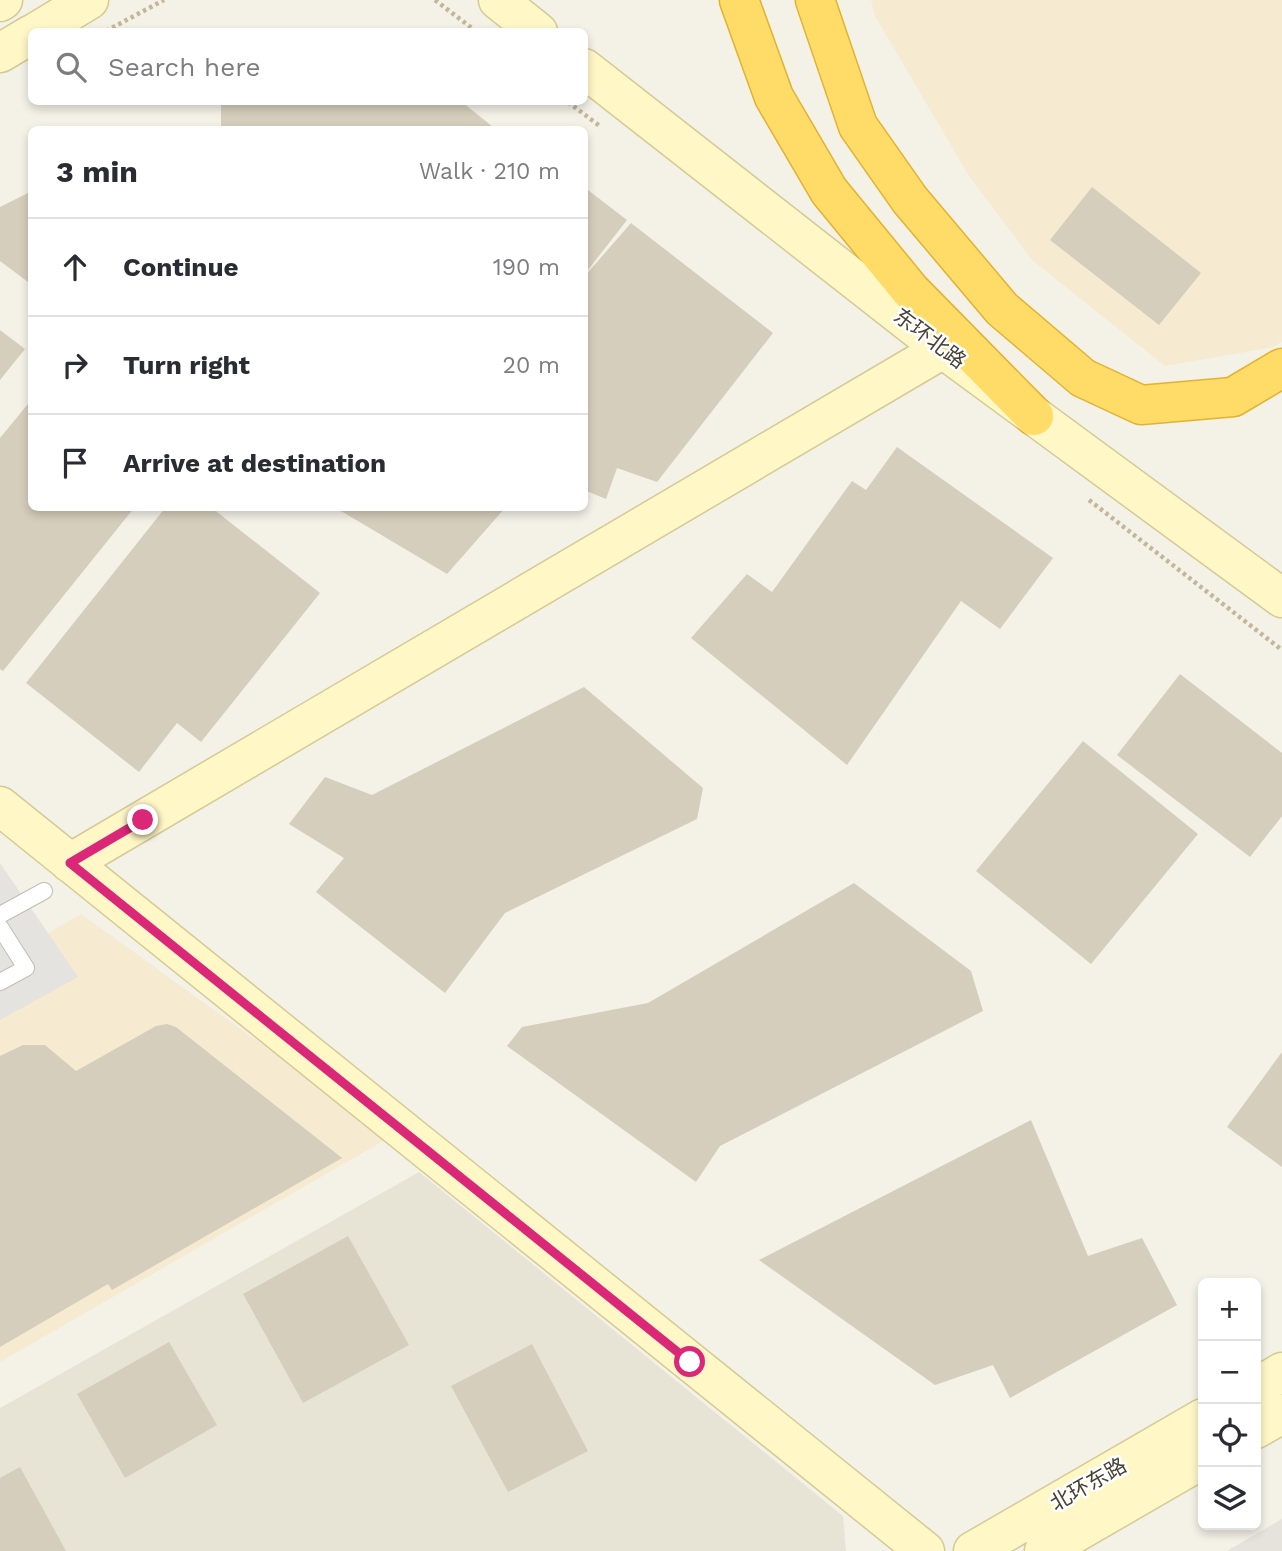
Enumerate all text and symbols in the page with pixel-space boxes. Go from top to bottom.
search box [28,28,588,105]
icon: search [52,48,90,86]
text: Search here [108,52,260,82]
text: 3 min [56,154,138,189]
text: Walk · 210 m [419,158,560,185]
icon: ahead [56,248,94,286]
text: Continue [123,252,239,282]
text: 190 m [493,254,560,281]
street label: 东环北路 [889,303,971,373]
icon: right [56,346,94,384]
text: Turn right [123,350,250,380]
text: 20 m [503,352,560,379]
icon: arrive [56,444,94,482]
text: Arrive at destination [123,448,386,478]
route end [127,804,158,835]
map controls [1198,1278,1261,1530]
button: + [1198,1278,1261,1341]
button: − [1198,1341,1261,1404]
route start [674,1346,705,1377]
button: locate [1198,1404,1261,1467]
street label: 北环东路 [1045,1452,1131,1516]
button: layers [1198,1467,1261,1530]

